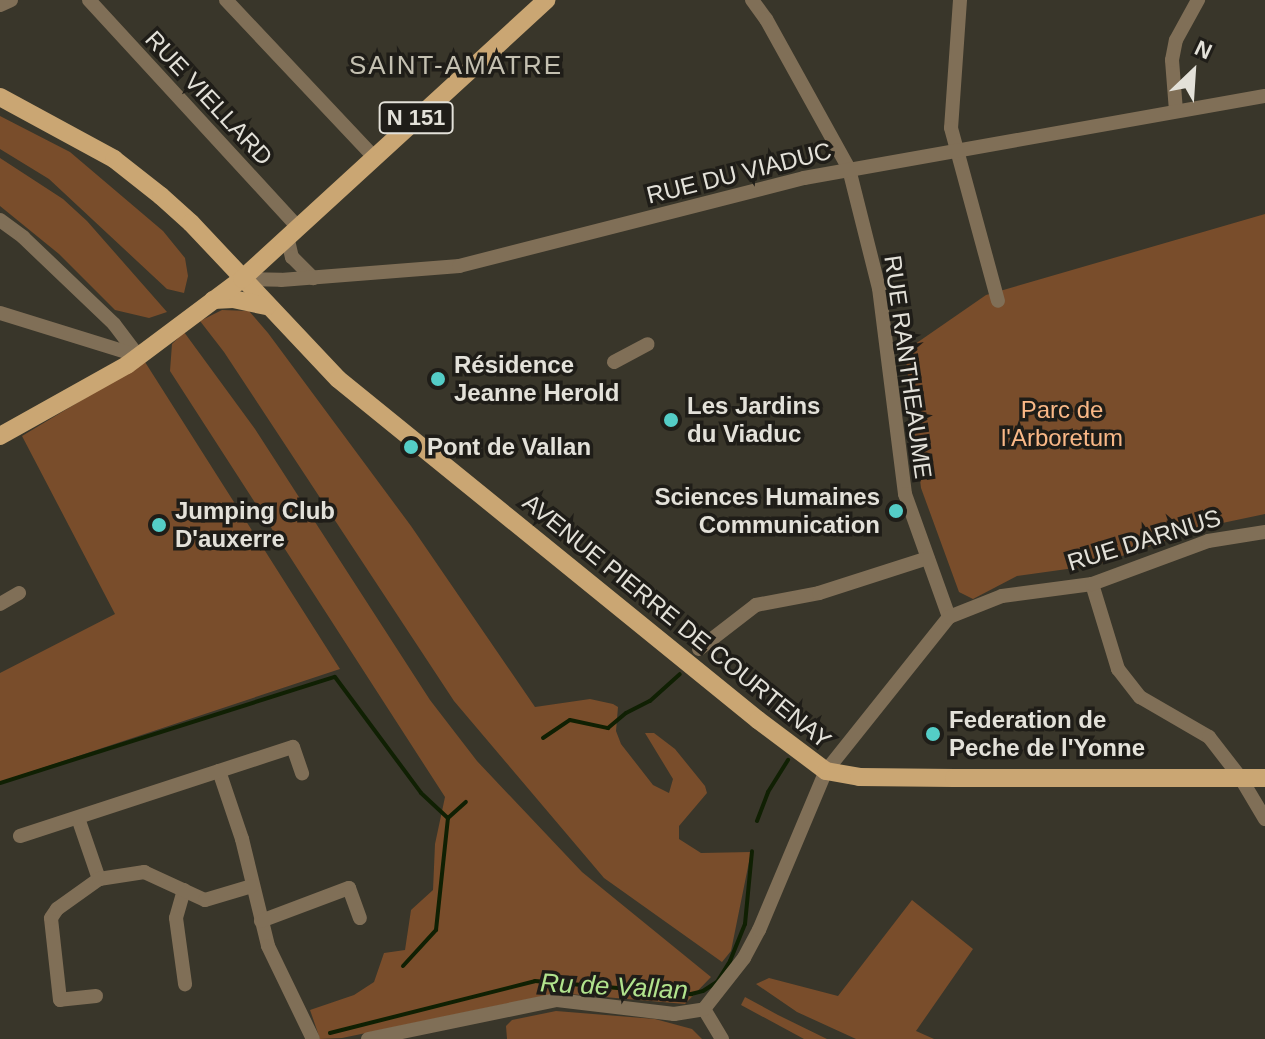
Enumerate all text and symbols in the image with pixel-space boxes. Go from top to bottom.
street label: RUE VIELLARD [139,25,279,171]
north arrow [1153,32,1233,112]
text: N [1191,35,1216,64]
district label: SAINT-AMATRE [349,50,563,82]
road number: N 151 [378,100,454,136]
street label: RUE DU VIADUC [644,136,834,210]
street label: RUE RANTHEAUME [878,253,938,481]
place label: Résidence Jeanne Herold [454,351,619,407]
marker: Résidence Jeanne Herold [429,370,447,388]
place label: Les Jardins du Viaduc [687,392,820,448]
park label: Parc de l'Arboretum [1001,396,1123,452]
marker: Les Jardins du Viaduc [662,411,680,429]
place label: Pont de Vallan [427,433,591,461]
marker: Pont de Vallan [402,438,420,456]
place label: Sciences Humaines Communication [655,483,880,539]
street label: AVENUE PIERRE DE COURTENAY [517,488,837,754]
place label: Jumping Club D'auxerre [175,497,335,553]
marker: Sciences Humaines Communication [887,502,905,520]
street label: RUE DARNUS [1064,503,1224,577]
marker: Jumping Club D'auxerre [150,516,168,534]
place label: Federation de Peche de l'Yonne [949,706,1145,762]
marker: Federation de Peche de l'Yonne [924,725,942,743]
water label: Ru de Vallan [539,968,689,1006]

